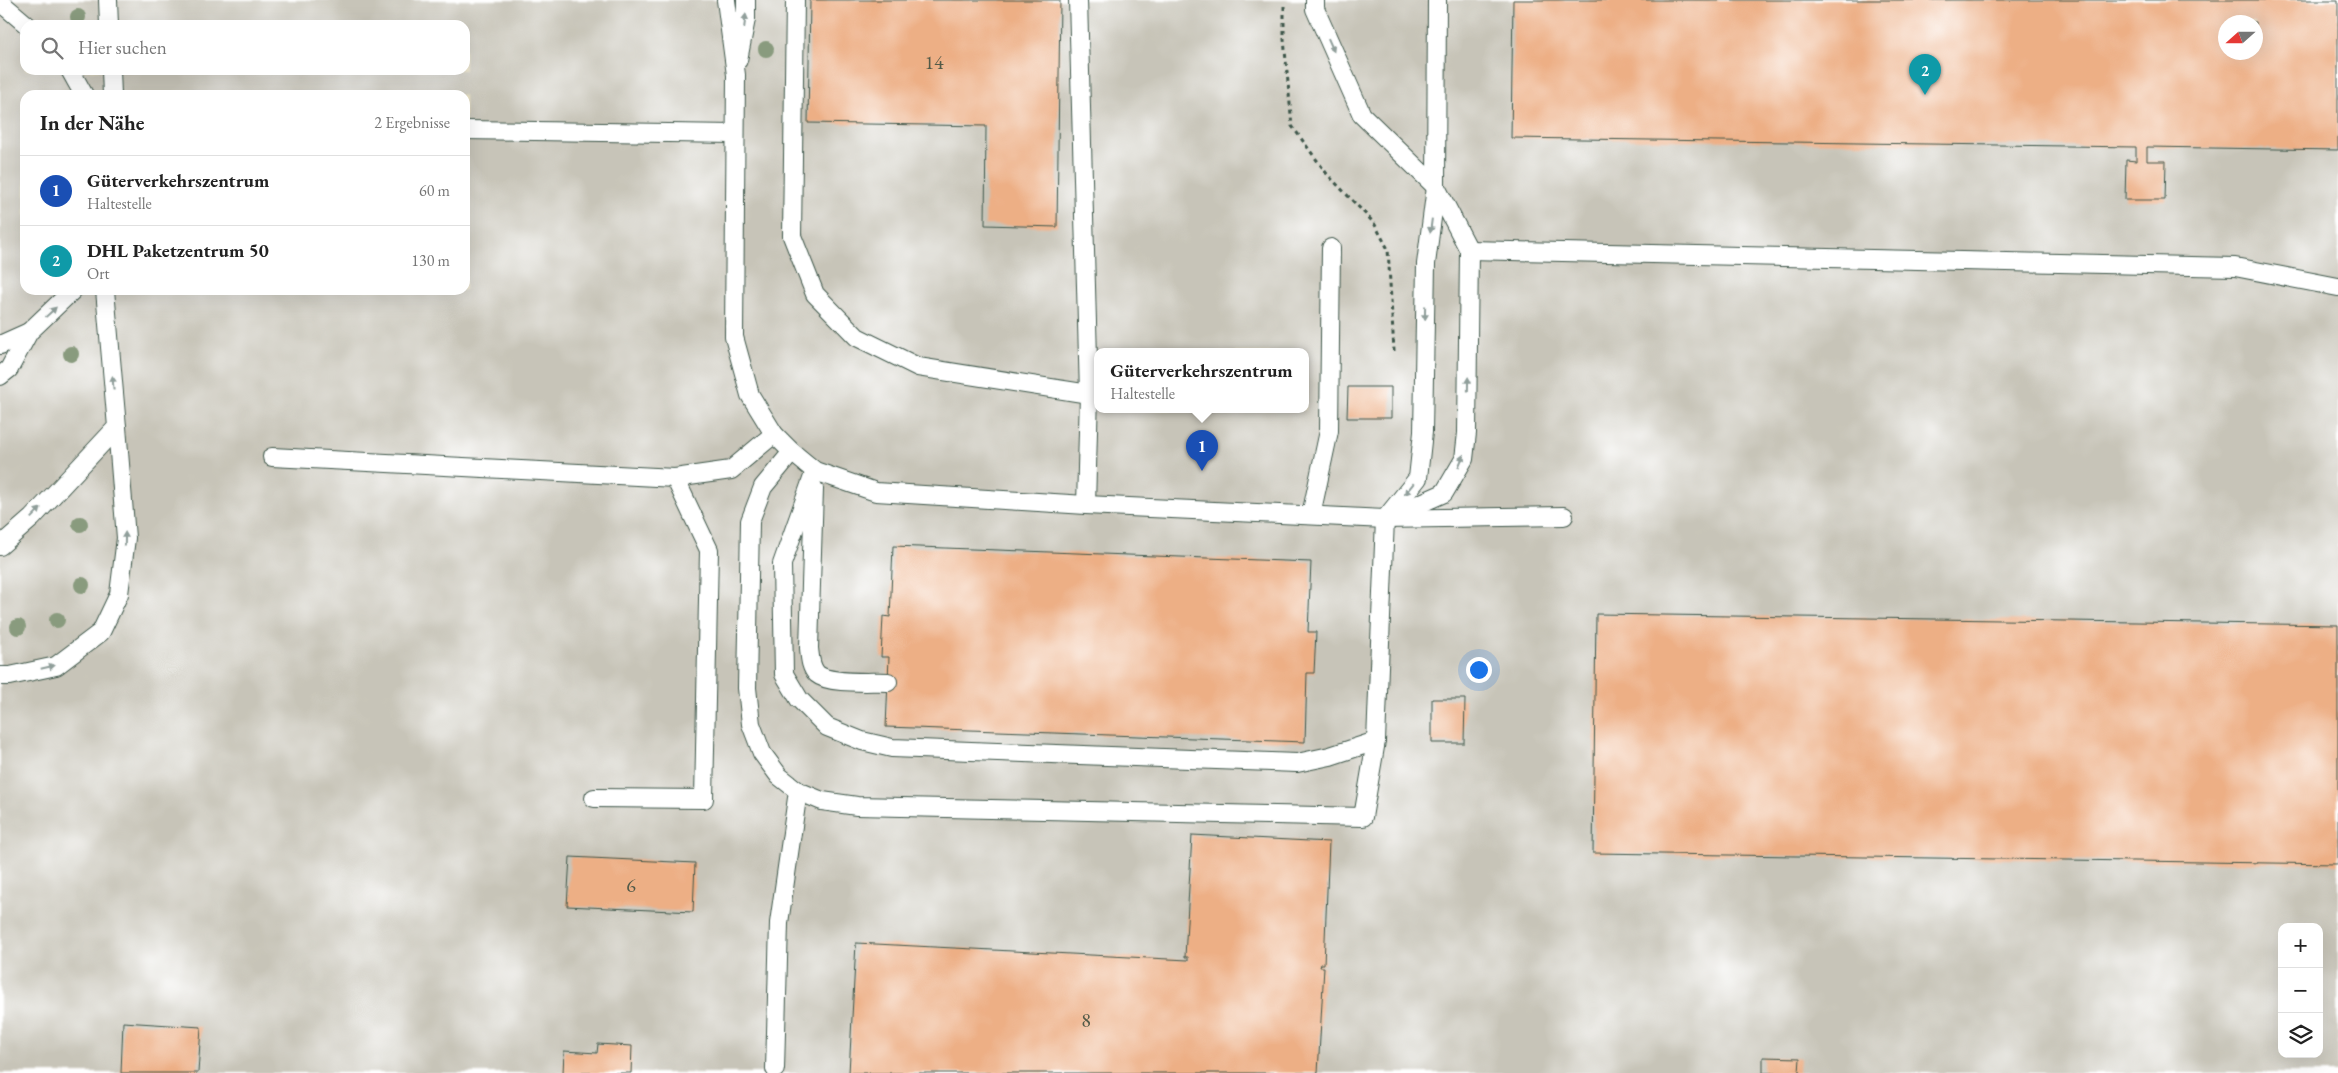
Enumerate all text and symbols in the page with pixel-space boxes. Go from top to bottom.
one-way arrow [741,12,749,28]
north arrow [2218,15,2263,60]
search box [20,20,470,75]
icon: search [38,34,66,62]
text: Hier suchen [78,35,167,60]
one-way arrow [1328,38,1336,52]
house number: 14 [924,49,944,75]
pin: 2 [1909,54,1941,95]
text: In der Nähe [40,109,145,136]
text: 2 Ergebnisse [374,112,450,133]
text: Güterverkehrszentrum [87,168,269,193]
text: 1 [52,180,60,201]
text: 60 m [419,180,450,201]
text: Haltestelle [87,193,152,214]
one-way arrow [1426,218,1434,234]
text: DHL Paketzentrum 50 [87,238,269,263]
text: 2 [52,250,60,271]
text: 130 m [411,250,450,271]
text: Ort [87,263,110,284]
one-way arrow [1421,305,1429,321]
one-way arrow [45,306,57,318]
popup [1094,348,1309,413]
text: Güterverkehrszentrum [1110,358,1293,383]
one-way arrow [108,375,116,391]
one-way arrow [1464,376,1472,392]
text: Haltestelle [1110,383,1175,404]
pin: 1 [1186,430,1218,471]
one-way arrow [1457,453,1466,468]
one-way arrow [1403,483,1415,495]
one-way arrow [30,508,42,520]
one-way arrow [121,530,129,546]
your location [1466,657,1492,683]
one-way arrow [40,663,55,671]
house number: 6 [626,872,636,898]
map controls [2278,923,2323,1058]
button: + [2278,923,2323,968]
button: − [2278,968,2323,1013]
house number: 8 [1081,1007,1091,1033]
button: layers [2278,1013,2323,1058]

